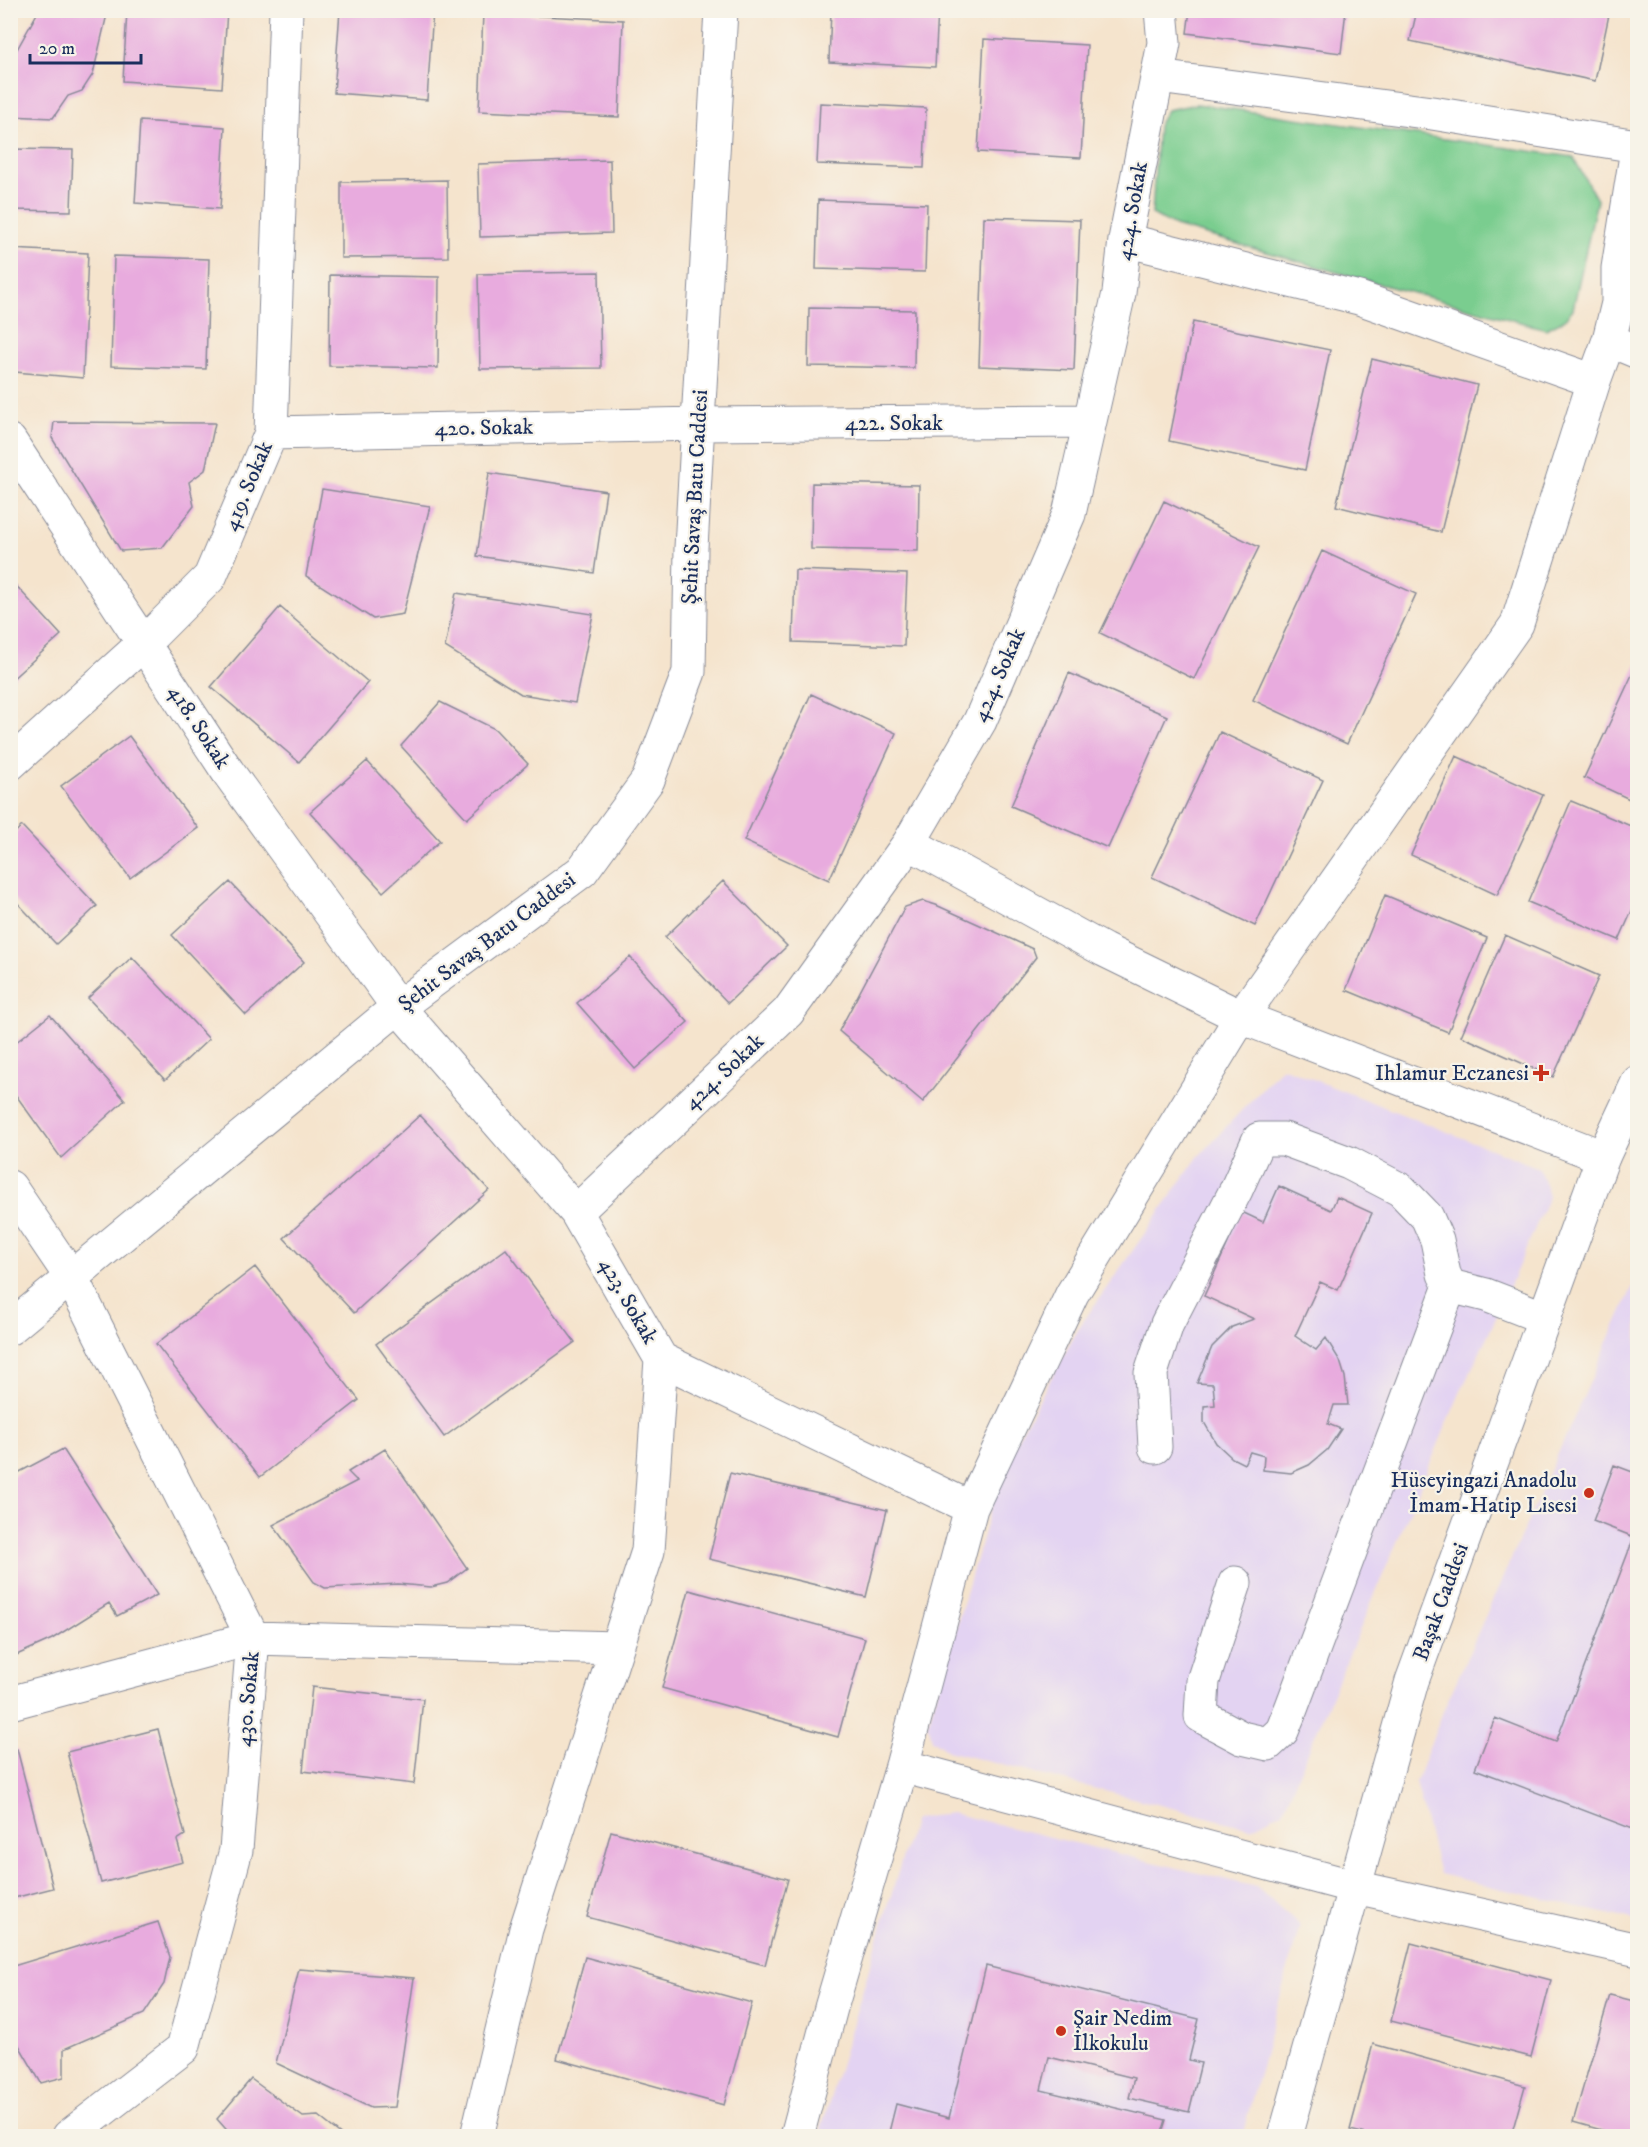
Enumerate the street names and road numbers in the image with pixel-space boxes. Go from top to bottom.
street label: 424. Sokak [1110,159,1154,263]
street label: Şehit Savaş Batu Caddesi [676,389,714,605]
street label: 422. Sokak [845,410,943,437]
street label: 420. Sokak [434,414,534,442]
street label: 419. Sokak [217,437,279,535]
street label: 424. Sokak [966,624,1032,726]
street label: 418. Sokak [162,680,236,774]
street label: Şehit Savaş Batu Caddesi [393,866,581,1018]
street label: 424. Sokak [678,1028,770,1116]
street label: 423. Sokak [593,1253,663,1349]
street label: Başak Caddesi [1407,1539,1475,1665]
street label: 430. Sokak [230,1650,266,1748]

